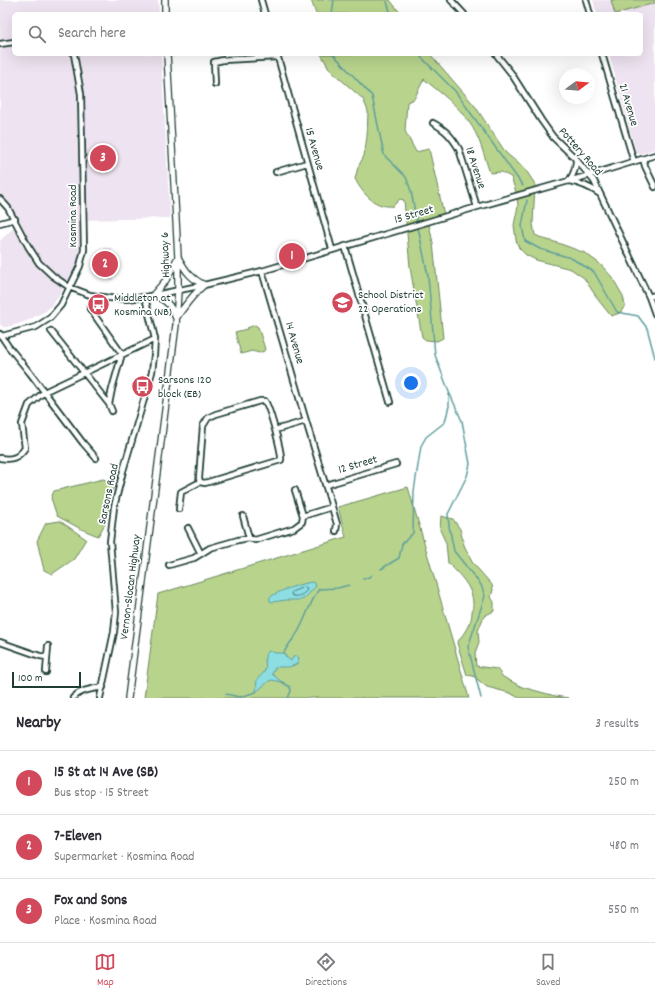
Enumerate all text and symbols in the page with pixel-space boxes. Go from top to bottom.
search box [12,12,643,56]
icon: search [26,23,48,45]
text: Search here [58,23,126,45]
north arrow [559,68,595,104]
street label: 21 Avenue [614,82,642,128]
street label: Pottery Road [554,124,606,180]
street label: 15 Avenue [300,126,328,172]
pin: 3 [90,143,116,173]
street label: 18 Avenue [460,145,490,191]
street label: Kosmina Road [65,185,82,247]
street label: 15 Street [392,201,436,229]
street label: Highway 6 [157,232,175,278]
pin: 1 [279,241,305,271]
pin: 2 [92,249,118,279]
place label: School District 22 Operations [358,287,424,318]
school or university icon: School District 22 Operations [329,289,355,315]
place label: Middleton at Kosmina (NB) [114,290,172,321]
bus stop icon: Middleton at Kosmina (NB) [85,292,111,318]
street label: 14 Avenue [280,320,308,366]
place label: Sarsons 120 block (EB) [158,372,212,403]
your location [401,373,421,393]
bus stop icon: Sarsons 120 block (EB) [129,374,155,400]
street label: 12 Street [337,451,380,479]
street label: Sarsons Road [94,462,124,526]
street label: Vernon-Slocan Highway [116,532,146,640]
scale bar [12,670,81,689]
text: 100 m [18,671,42,687]
text: Nearby [16,712,60,736]
text: 3 results [595,715,639,734]
text: 15 St at 14 Ave (SB) [54,762,158,784]
text: 1 [28,773,30,792]
text: 250 m [608,773,639,792]
text: Bus stop · 15 Street [54,784,149,803]
text: 7-Eleven [54,826,102,848]
text: 2 [26,837,32,856]
text: 480 m [609,837,639,856]
text: Supermarket · Kosmina Road [54,848,194,867]
text: Fox and Sons [54,890,127,912]
text: 3 [26,901,32,920]
text: 550 m [608,901,639,920]
text: Place · Kosmina Road [54,912,157,931]
tab: Map [94,951,116,991]
tab: Directions [305,951,347,991]
tab: Saved [536,951,561,991]

